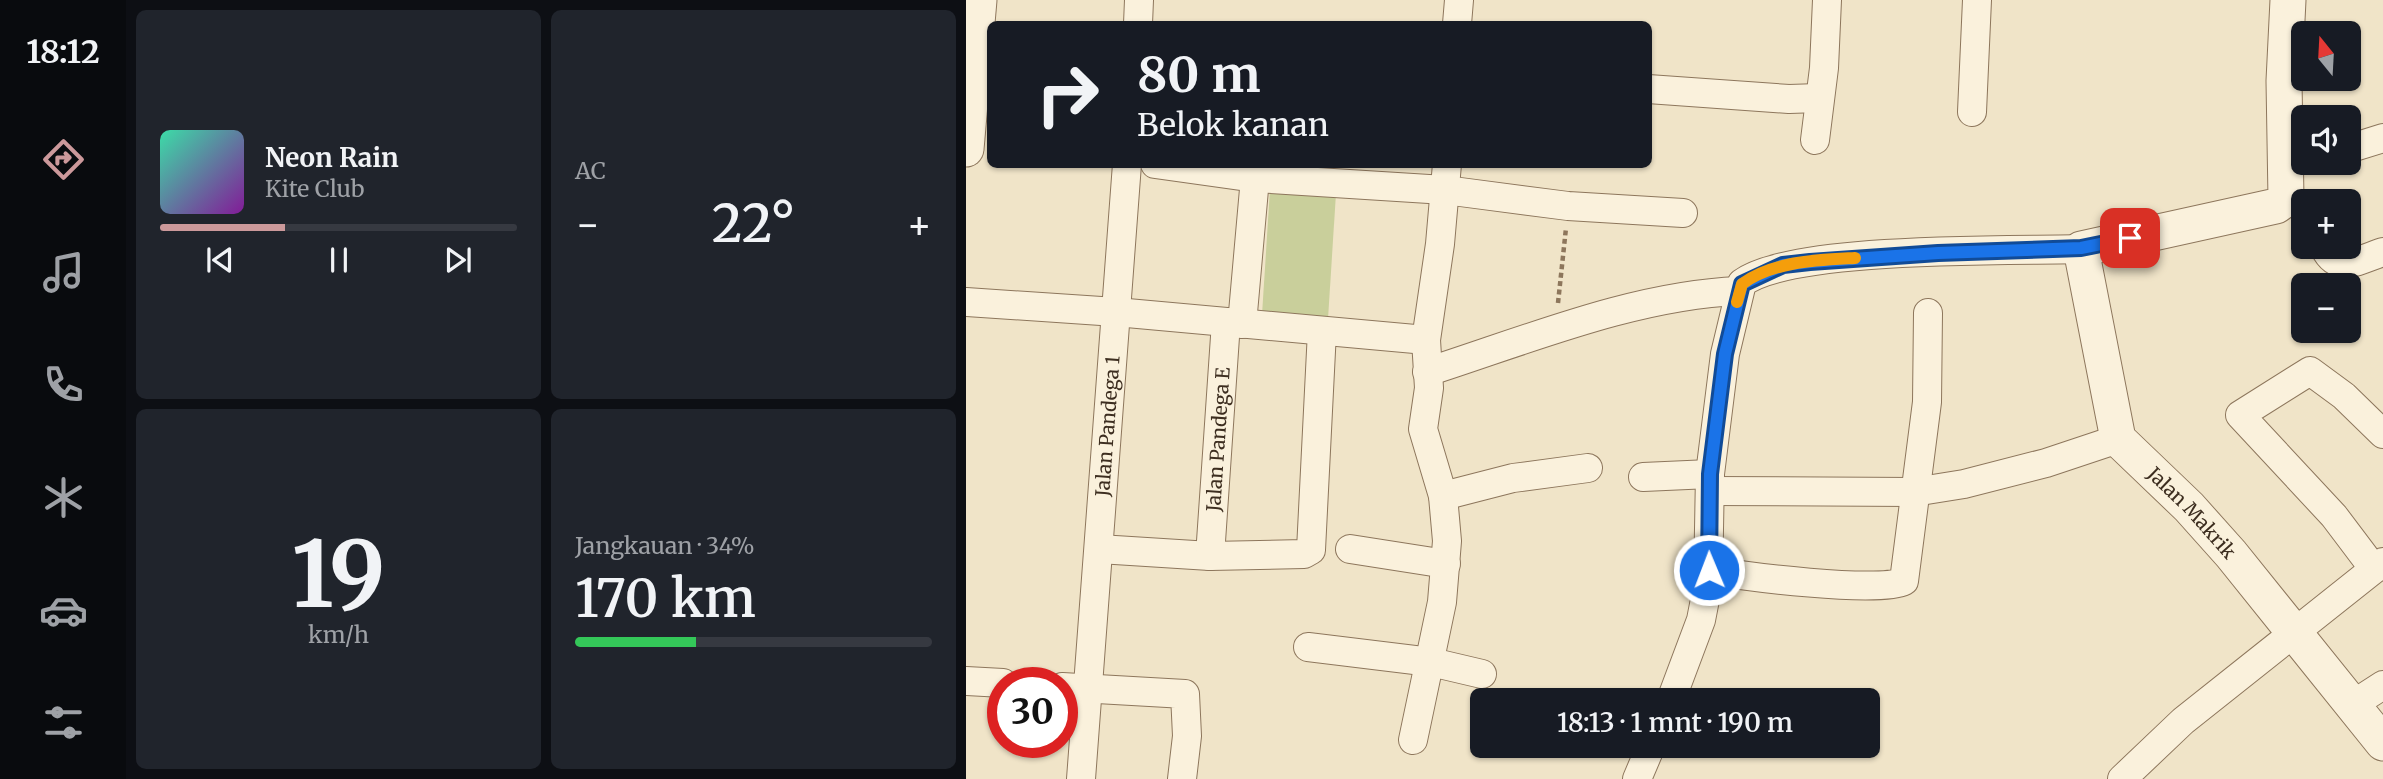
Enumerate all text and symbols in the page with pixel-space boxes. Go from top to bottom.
north arrow [2291,21,2361,91]
map controls [2291,21,2361,343]
text: 18:12 [26,32,100,72]
text: 80 m [1137,44,1260,105]
icon: right [1022,49,1113,140]
text: Belok kanan [1137,105,1329,145]
button: sound [2291,105,2361,175]
icon: directions [39,135,88,184]
text: Neon Rain [265,141,399,174]
text: AC [575,156,606,185]
text: Kite Club [265,174,364,203]
button: + [2291,189,2361,259]
text: 22° [712,191,795,256]
text: − [575,201,600,248]
text: + [907,201,932,248]
pin [2100,208,2160,268]
icon: arrive [2111,219,2149,257]
icon: previous [201,241,239,279]
icon: pause [320,241,358,279]
icon: next [439,241,477,279]
icon: music [39,248,88,297]
button: − [2291,273,2361,343]
street label: Jalan Pandega 1 [1090,354,1125,498]
icon: phone [39,360,88,409]
street label: Jalan Pandega E [1201,366,1235,513]
street label: Jalan Makrik [2142,461,2241,564]
icon: climate [39,473,88,522]
text: 19 [291,517,386,632]
text: Jangkauan · 34% [575,531,755,560]
position arrow [1672,533,1746,607]
text: 170 km [575,566,756,631]
icon: car [39,586,88,635]
text: km/h [308,620,369,649]
speed limit sign: 30 [987,667,1078,758]
icon: filters [39,698,88,747]
text: 18:13 · 1 mnt · 190 m [1557,706,1793,739]

